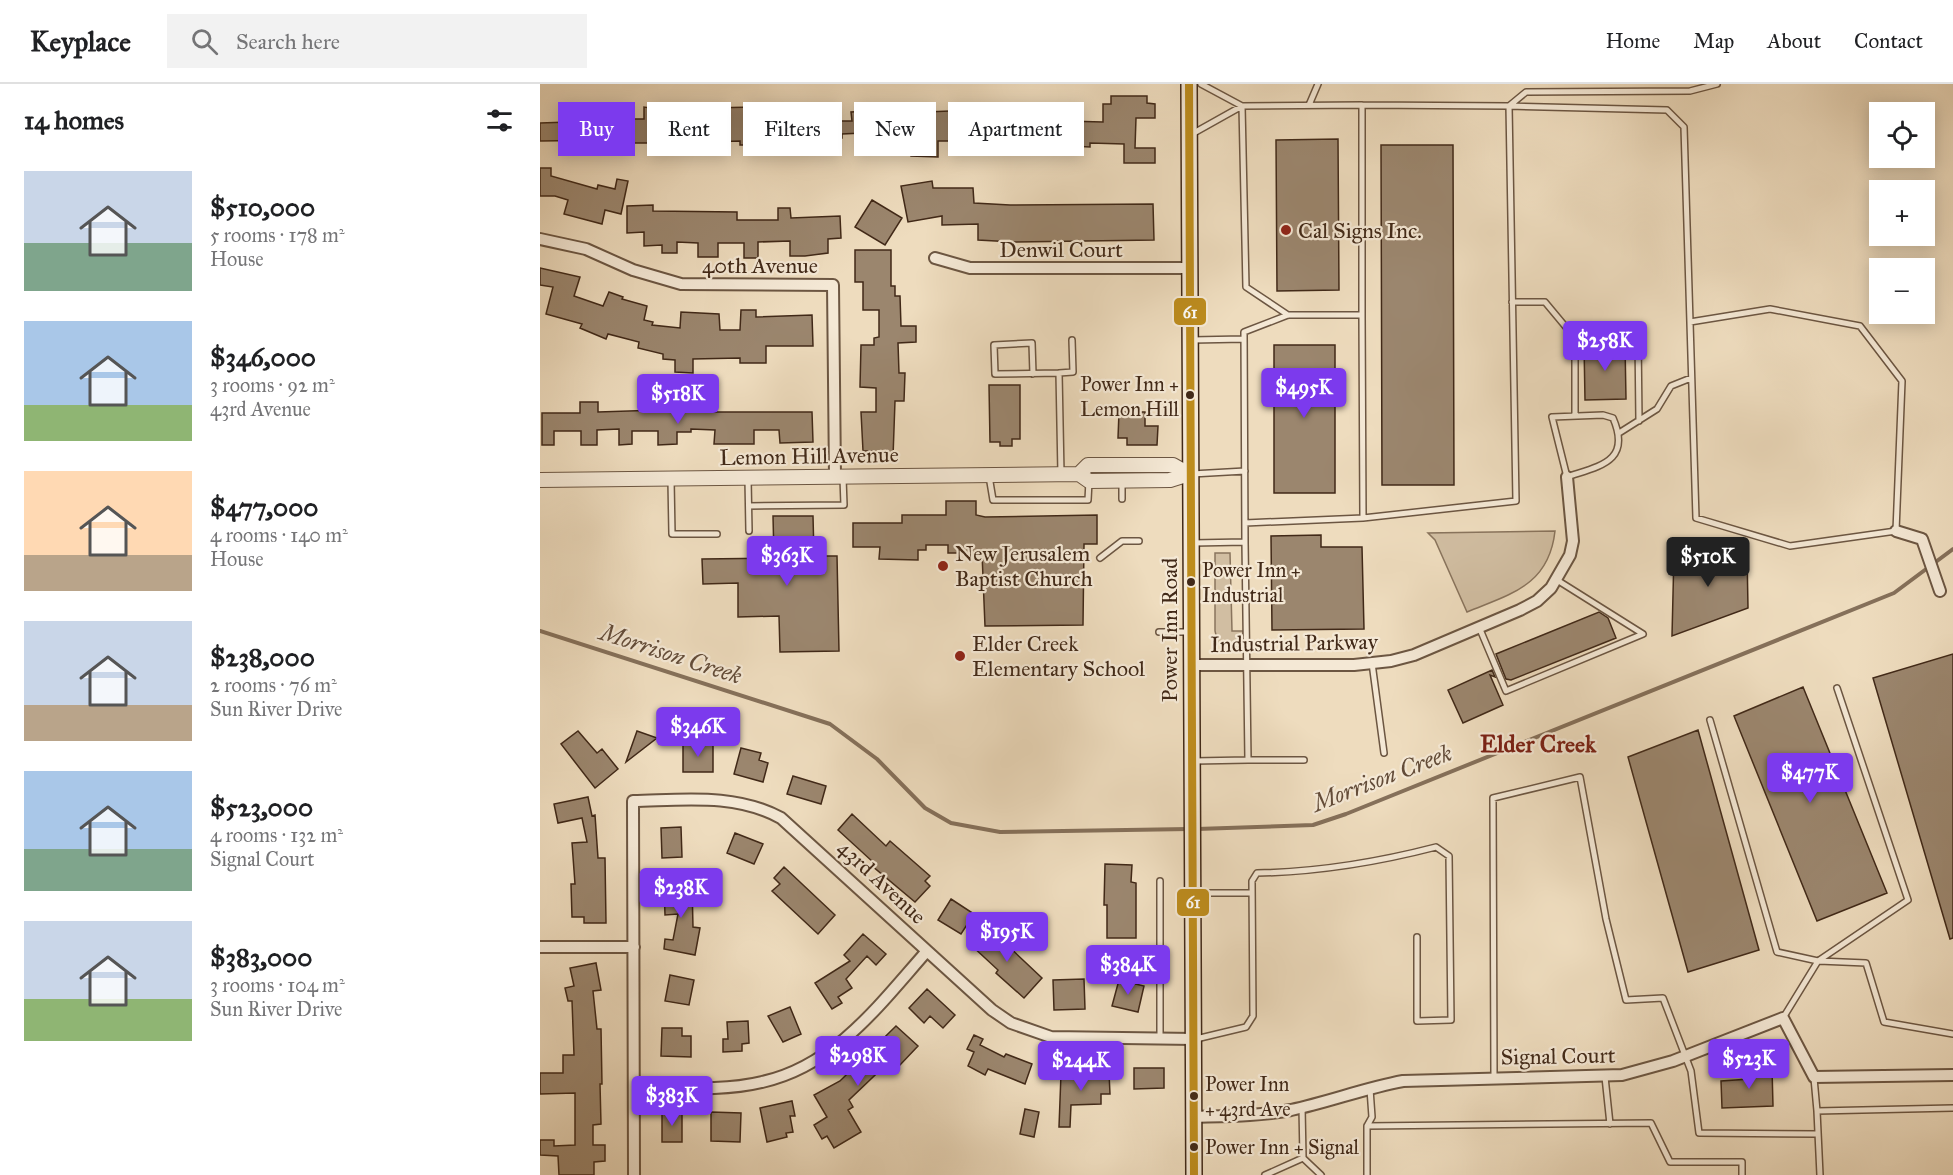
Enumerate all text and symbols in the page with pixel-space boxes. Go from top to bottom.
search box [167,14,587,68]
text: Keyplace [30,24,131,59]
icon: search [188,25,221,58]
text: Search here [236,28,340,55]
text: Home [1605,28,1660,54]
text: Map [1693,28,1734,54]
text: About [1767,28,1821,54]
text: Contact [1854,28,1923,54]
chip: Buy [558,102,635,156]
chip: Rent [647,102,731,156]
chip: Filters [743,102,842,156]
chip: New [854,102,936,156]
chip: Apartment [948,102,1084,156]
map controls [1869,102,1935,324]
button: locate [1869,102,1935,168]
text: 14 homes [24,104,124,136]
icon: filters [483,104,516,137]
button: + [1869,180,1935,246]
text: $510,000 [210,191,315,223]
icon: home [72,195,144,267]
place label: Cal Signs Inc. [1298,217,1422,244]
text: 5 rooms · 178 m² [210,223,345,247]
marker: Cal Signs Inc. [1279,223,1293,237]
street label: Denwil Court [999,236,1123,263]
text: House [210,247,264,271]
street label: 40th Avenue [702,252,818,279]
button: − [1869,258,1935,324]
line badge: 61 [1173,297,1207,326]
text: 61 [1183,303,1198,322]
pin: $258K [1563,321,1647,372]
text: $258K [1577,328,1633,352]
text: $346,000 [210,341,316,373]
icon: home [72,345,144,417]
pin: $495K [1262,368,1346,419]
place label: Power Inn + Lemon Hill [1080,372,1180,421]
text: 3 rooms · 92 m² [210,373,335,397]
pin: $518K [636,374,720,425]
text: $495K [1275,375,1333,399]
text: $518K [651,381,705,405]
marker: Power Inn + Lemon Hill [1184,389,1196,401]
text: 43rd Avenue [210,397,311,421]
street label: Lemon Hill Avenue [719,441,899,471]
text: $477,000 [210,491,318,523]
icon: home [72,495,144,567]
text: 4 rooms · 140 m² [210,523,348,547]
pin: $363K [745,536,829,587]
pin: $510K [1666,537,1750,588]
place label: New Jerusalem Baptist Church [955,540,1093,592]
text: $363K [761,543,813,567]
text: $510K [1681,544,1735,568]
text: House [210,547,264,571]
street label: Power Inn Road [1156,558,1183,702]
place label: Power Inn + Industrial [1202,558,1301,607]
marker: New Jerusalem Baptist Church [936,559,950,573]
marker: Power Inn + Industrial [1185,576,1197,588]
water label: Morrison Creek [594,616,746,691]
street label: Industrial Parkway [1210,628,1379,658]
place label: Elder Creek Elementary School [972,630,1145,682]
text: $238,000 [210,641,315,673]
icon: home [72,645,144,717]
marker: Elder Creek Elementary School [953,649,967,663]
text: 2 rooms · 76 m² [210,673,337,697]
text: Sun River Drive [210,697,342,721]
pin: $346K [656,707,740,758]
text: $346K [670,714,726,738]
district label: Elder Creek [1480,729,1597,759]
water label: Morrison Creek [1306,737,1456,819]
pin: $477K [1768,753,1852,804]
text: $477K [1781,760,1839,784]
text: $523,000 [210,791,313,823]
icon: home [72,795,144,867]
text: 4 rooms · 132 m² [210,823,343,847]
street label: 43rd Avenue [832,834,932,930]
text: Signal Court [210,847,314,871]
pin: $238K [639,868,723,919]
text: $238K [654,875,708,899]
line badge: 61 [1176,888,1210,917]
text: 61 [1186,893,1201,912]
pin: $195K [965,912,1049,963]
text: $195K [980,919,1034,943]
text: $383,000 [210,941,312,973]
icon: home [72,945,144,1017]
pin: $384K [1086,945,1170,996]
text: $384K [1100,952,1156,976]
text: 3 rooms · 104 m² [210,973,345,997]
text: Sun River Drive [210,997,342,1021]
pin: $298K [816,1036,900,1087]
pin: $523K [1707,1039,1791,1090]
pin: $244K [1039,1041,1123,1092]
street label: Signal Court [1500,1041,1616,1071]
text: $298K [829,1043,887,1067]
text: $523K [1722,1046,1776,1070]
text: $244K [1052,1048,1110,1072]
place label: Power Inn + 43rd Ave [1205,1072,1291,1121]
pin: $383K [630,1076,714,1127]
text: $383K [646,1083,698,1107]
marker: Power Inn + 43rd Ave [1188,1090,1200,1102]
place label: Power Inn + Signal [1205,1135,1360,1160]
marker: Power Inn + Signal [1188,1141,1200,1153]

